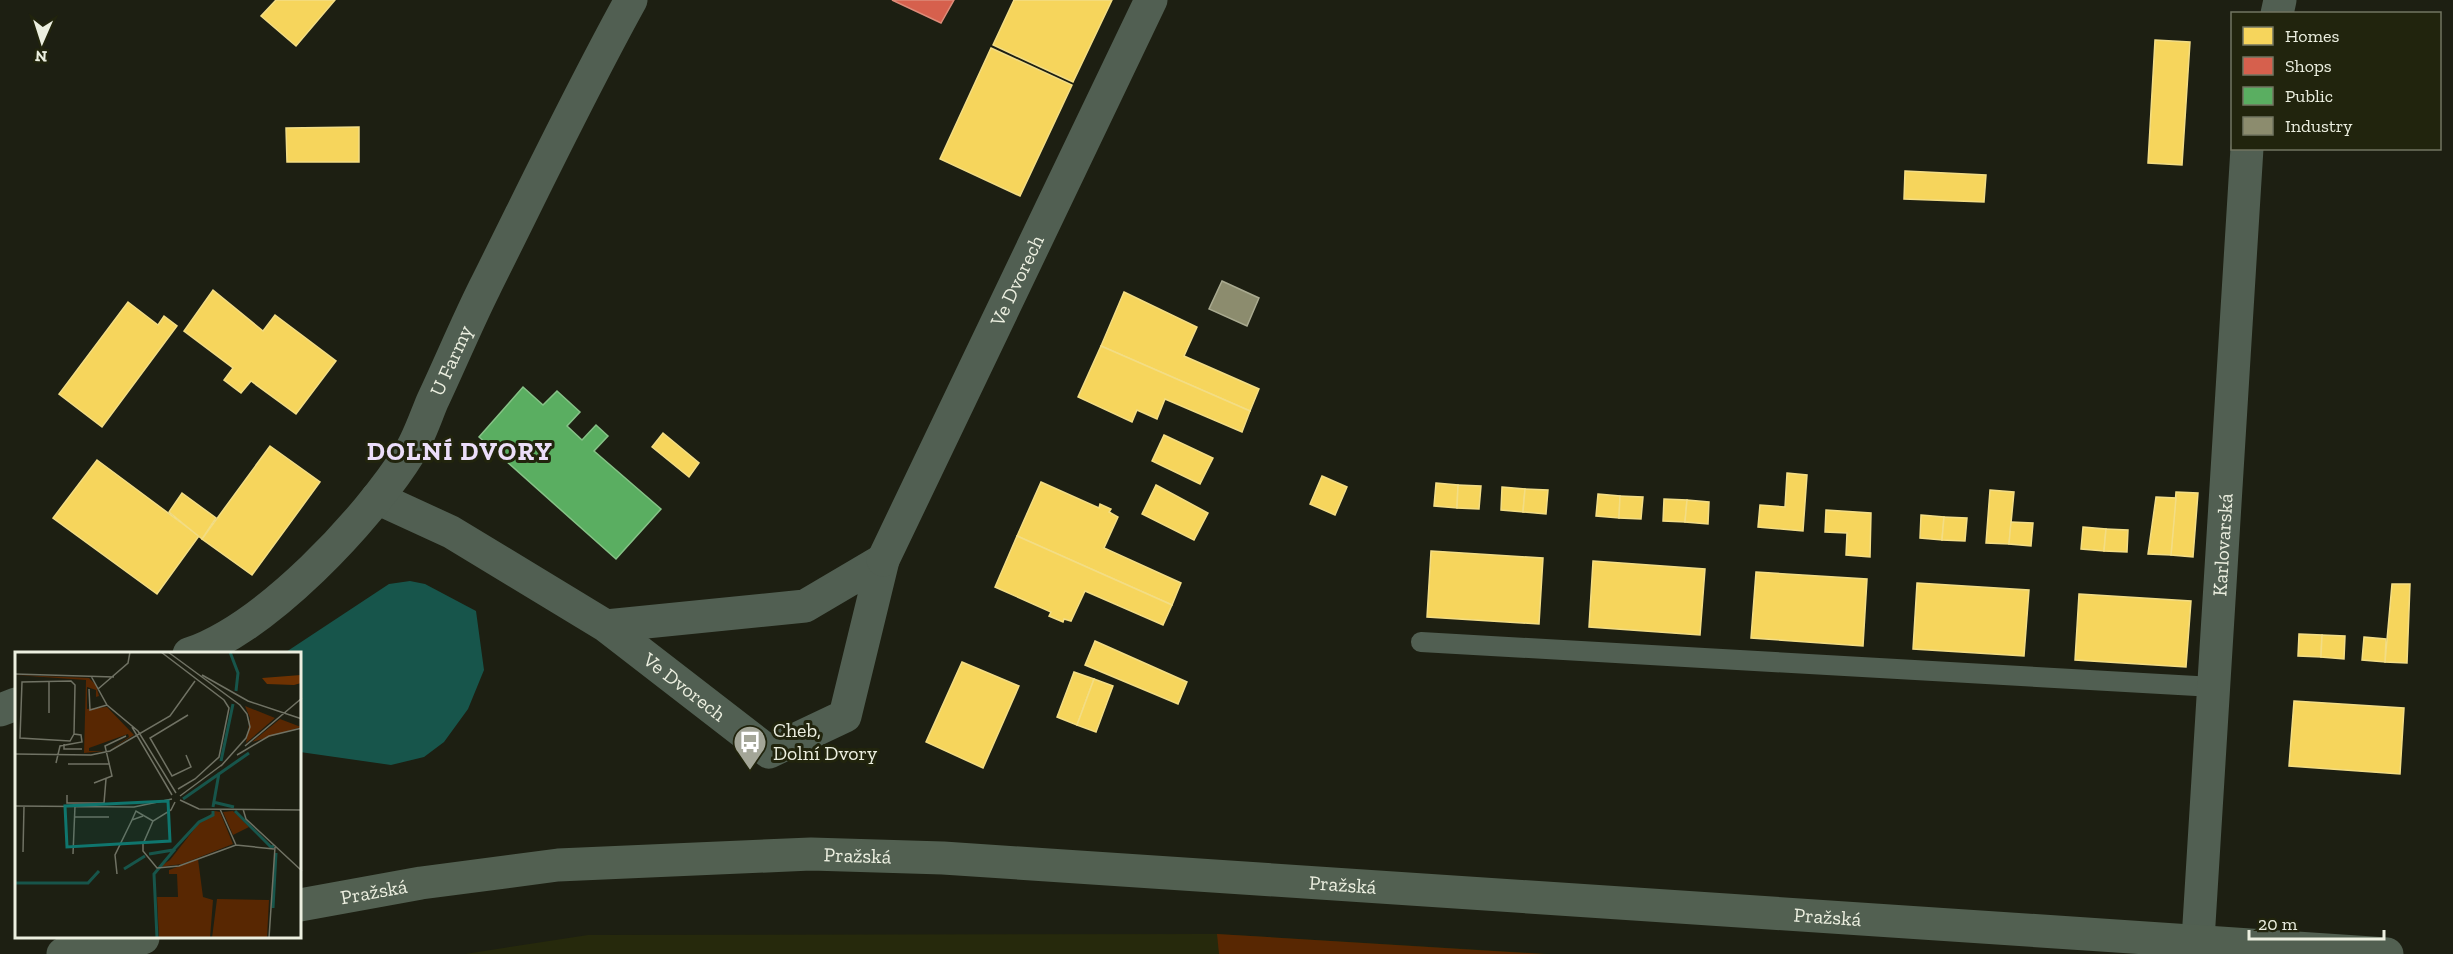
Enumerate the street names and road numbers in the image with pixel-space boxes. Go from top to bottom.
street label: Ve Dvorech [984,230,1049,331]
street label: U Farmy [425,321,478,400]
street label: Karlovarská [2207,492,2238,597]
street label: Ve Dvorech [638,647,731,727]
street label: Pražská [823,842,892,868]
street label: Pražská [1308,870,1378,899]
street label: Pražská [338,874,410,909]
street label: Pražská [1793,903,1862,931]

